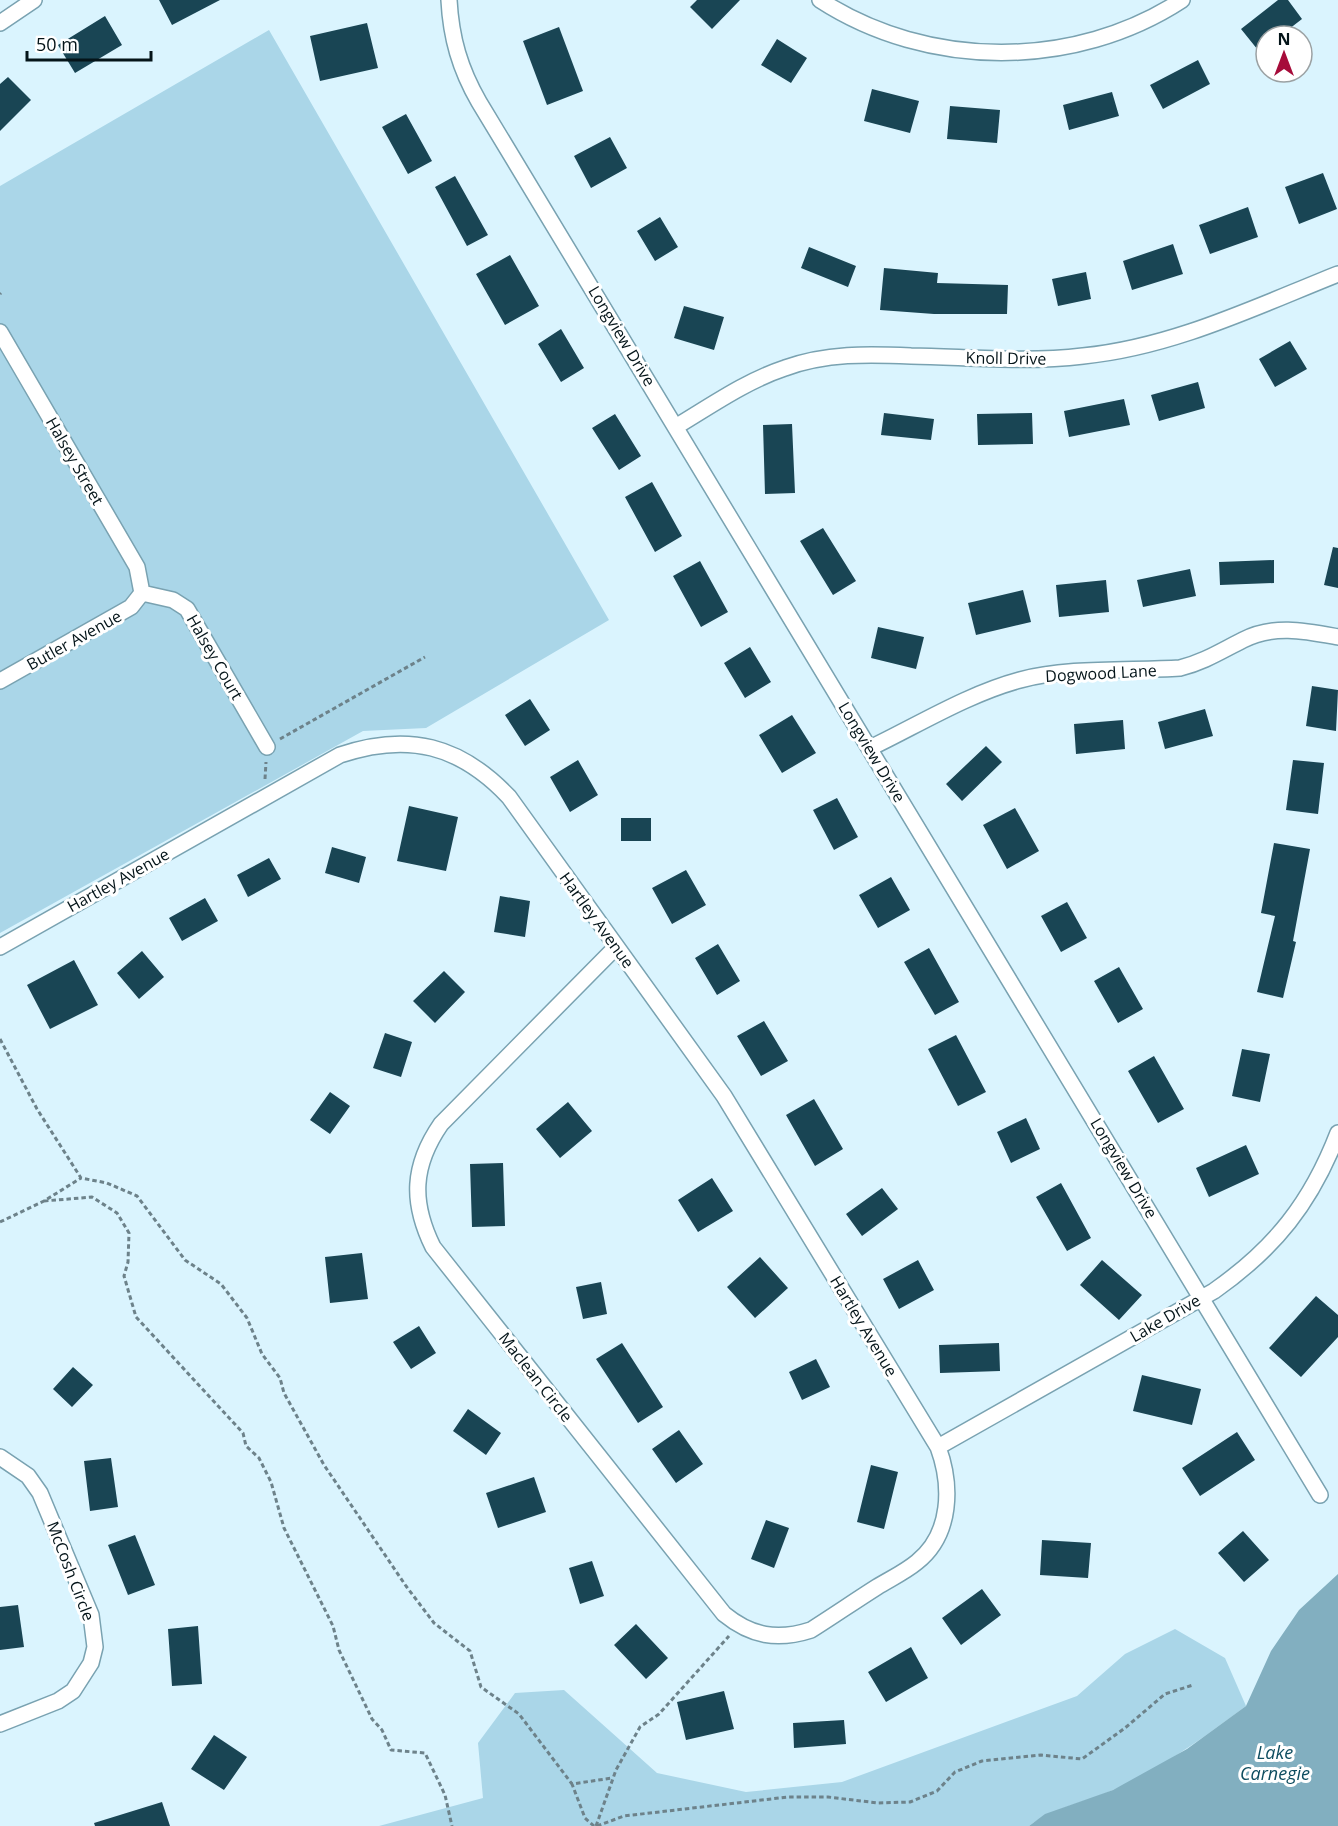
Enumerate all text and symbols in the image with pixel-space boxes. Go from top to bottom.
scale bar [27,24,152,62]
north arrow [1254,24,1314,84]
text: N [1277,28,1291,50]
text: 50 m [36,32,78,56]
street label: Longview Drive [583,282,661,390]
street label: Knoll Drive [965,346,1047,370]
street label: Halsey Street [41,413,109,509]
street label: Butler Avenue [23,605,125,675]
street label: Halsey Court [182,610,248,704]
street label: Dogwood Lane [1045,659,1157,687]
street label: Longview Drive [833,698,911,806]
street label: Hartley Avenue [63,843,173,917]
street label: Hartley Avenue [555,867,639,973]
street label: Longview Drive [1085,1114,1163,1222]
street label: Hartley Avenue [825,1272,903,1380]
street label: Lake Drive [1126,1289,1204,1347]
street label: Maclean Circle [494,1328,578,1426]
street label: McCosh Circle [42,1518,100,1624]
water label: Lake Carnegie [1240,1740,1310,1785]

